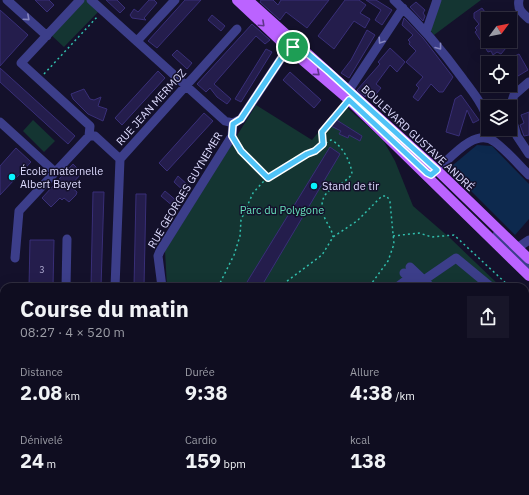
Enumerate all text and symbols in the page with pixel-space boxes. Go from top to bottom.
north arrow [481,12,517,48]
map controls [481,12,517,136]
one-way arrow [22,13,30,21]
one-way arrow [257,19,265,27]
pin [276,30,310,64]
icon: arrive [282,36,304,58]
one-way arrow [379,37,386,44]
one-way arrow [434,43,441,50]
button: locate [481,56,517,92]
street label: RUE JEAN MERMOZ [113,66,189,148]
one-way arrow [313,68,320,75]
street label: BOULEVARD GUSTAVE ANDRÉ [359,82,477,194]
button: layers [481,100,517,136]
street label: RUE GEORGES GUYNEMER [145,129,225,251]
place label: École maternelle Albert Bayet [20,164,103,191]
marker: École maternelle Albert Bayet [7,172,17,182]
place label: Stand de tir [322,179,379,193]
marker: Stand de tir [309,181,319,191]
park label: Parc du Polygone [240,203,324,217]
house number: 3 [39,264,45,275]
text: Course du matin [20,294,189,323]
button: share [467,296,509,338]
text: 08:27 · 4 × 520 m [20,324,125,341]
text: Distance [20,365,63,379]
text: Durée [185,365,215,379]
text: Allure [350,365,379,379]
text: 2.08 [20,379,62,406]
text: 9:38 [185,379,228,406]
text: 4:38 [350,379,393,406]
text: km [62,389,80,403]
text: /km [393,389,415,403]
text: Dénivelé [20,433,63,447]
text: Cardio [185,433,217,447]
text: kcal [350,433,370,447]
text: 24 [20,447,44,474]
text: 159 [185,447,221,474]
text: 138 [350,447,386,474]
text: m [44,457,56,471]
text: bpm [221,457,246,471]

